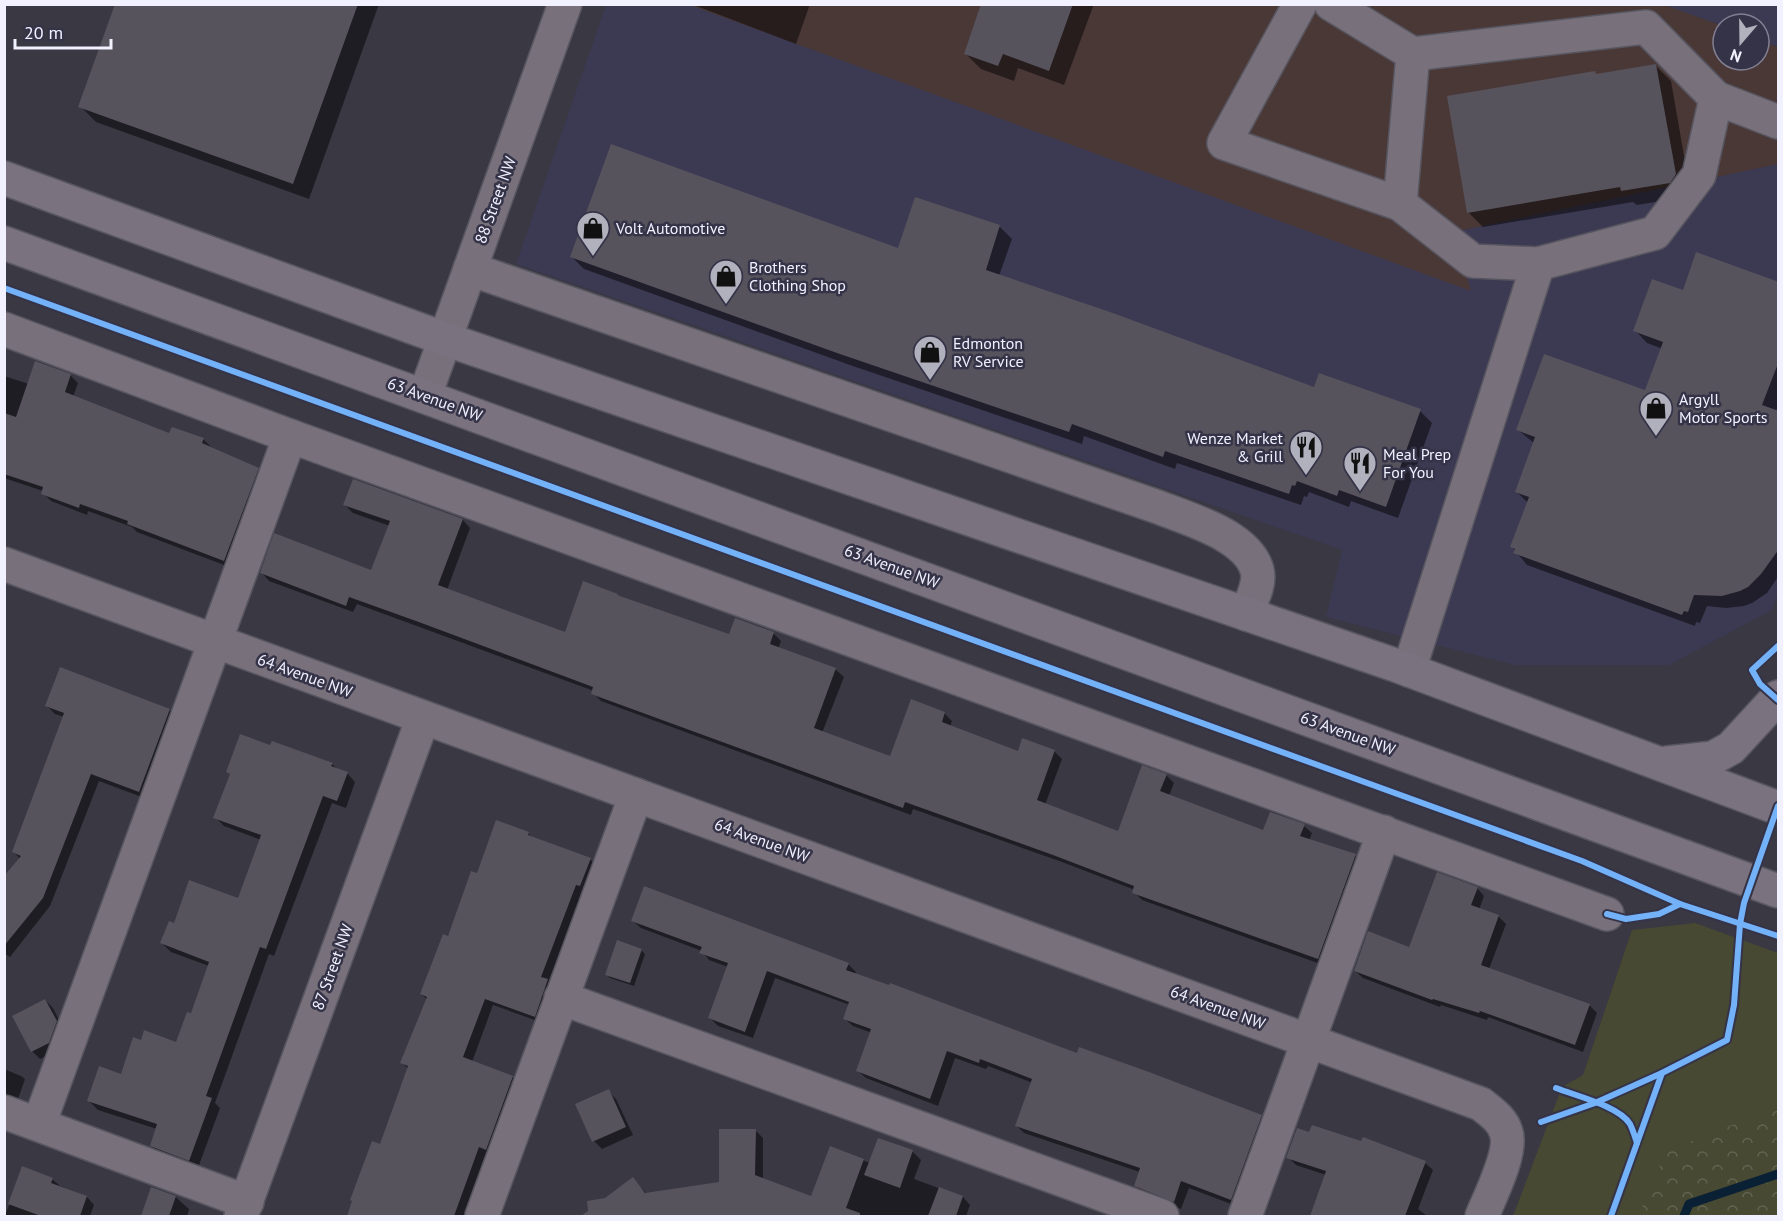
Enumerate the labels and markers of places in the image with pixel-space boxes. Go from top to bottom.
shop icon: Volt Automotive [575,210,611,257]
place label: Volt Automotive [615,218,725,238]
place label: Brothers Clothing Shop [749,257,846,295]
shop icon: Brothers Clothing Shop [708,258,744,305]
place label: Edmonton RV Service [953,333,1024,371]
shop icon: Edmonton RV Service [912,334,948,381]
place label: Argyll Motor Sports [1679,389,1768,427]
shop icon: Argyll Motor Sports [1638,390,1674,437]
place label: Wenze Market & Grill [1187,428,1284,466]
restaurant icon: Wenze Market & Grill [1288,429,1324,476]
place label: Meal Prep For You [1383,444,1451,482]
restaurant icon: Meal Prep For You [1342,445,1378,492]

